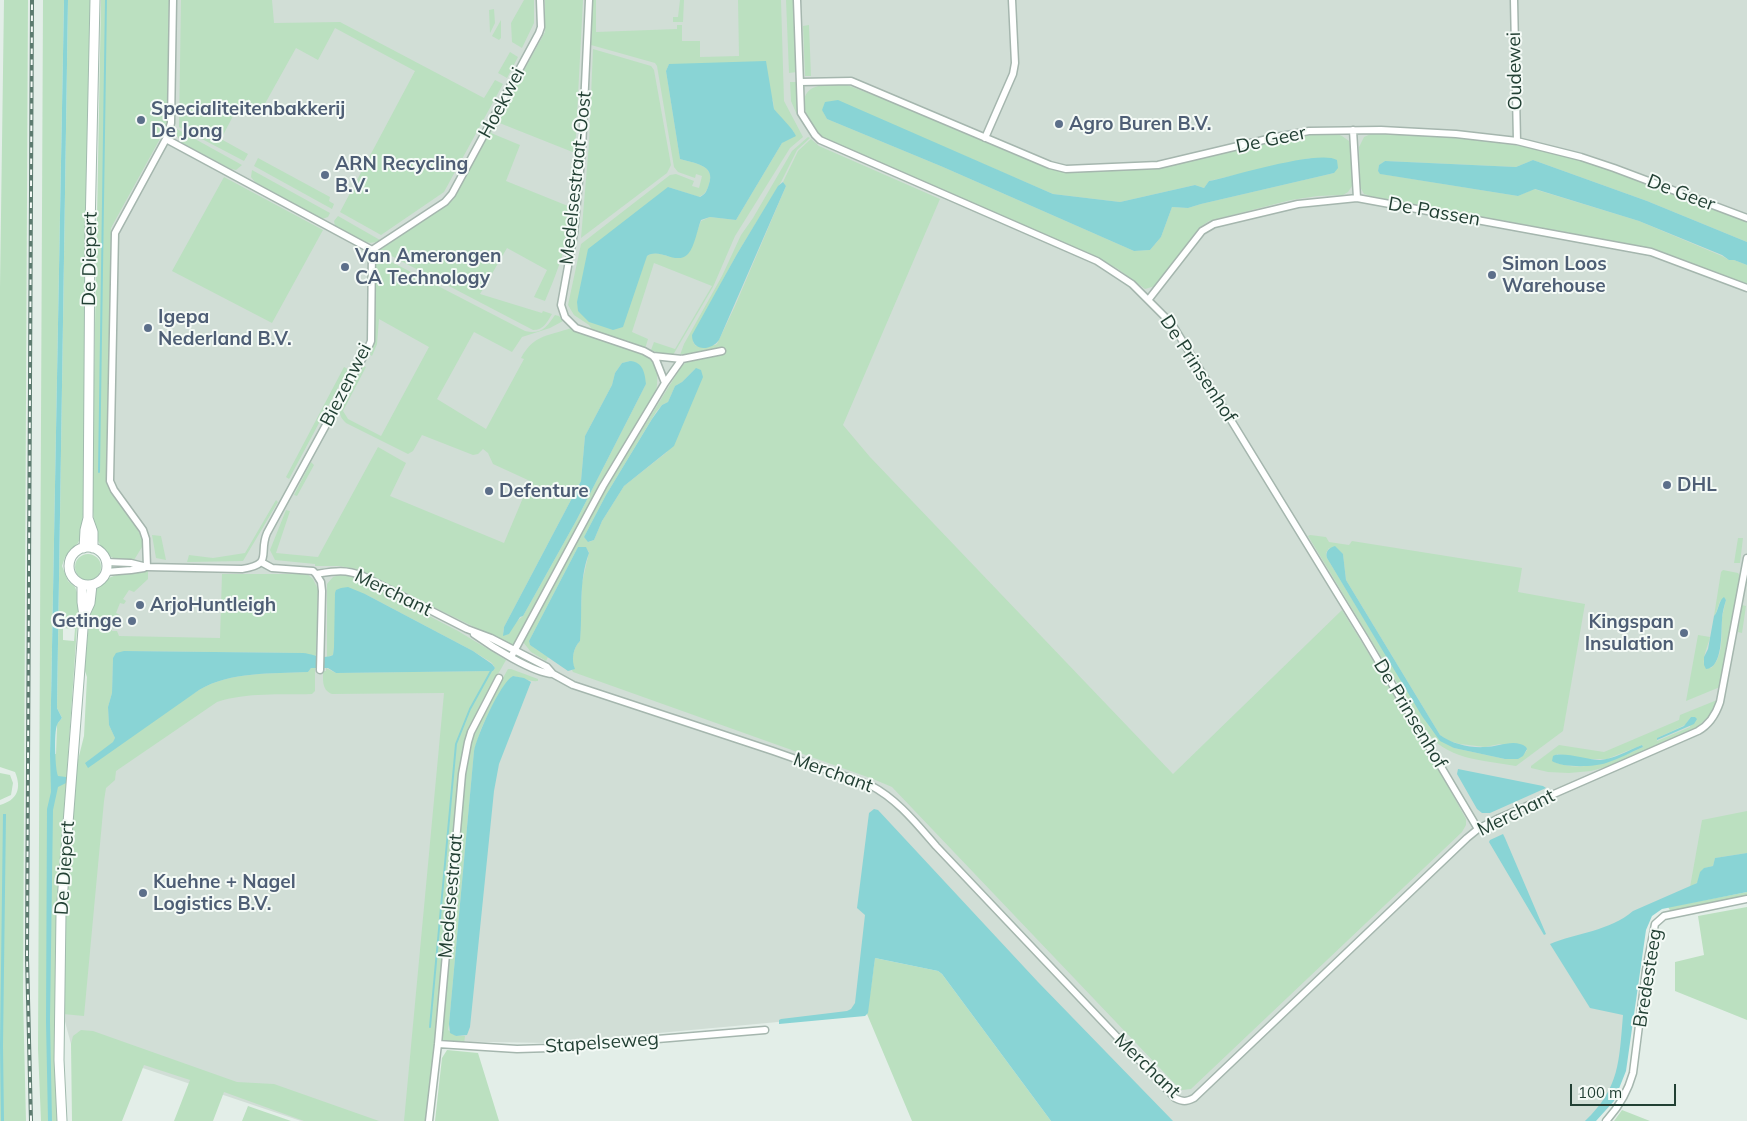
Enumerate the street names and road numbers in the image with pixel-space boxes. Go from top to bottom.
street label: Oudewei [1503,32,1527,110]
street label: Hoekwei [474,64,530,142]
street label: Medelsestraat-Oost [556,90,596,266]
street label: De Geer [1234,121,1308,159]
street label: De Geer [1644,170,1718,216]
street label: De Passen [1386,193,1482,231]
street label: De Diepert [78,212,102,306]
street label: De Prinsenhof [1155,311,1241,427]
street label: Biezenwei [315,340,377,430]
street label: Merchant [351,565,435,621]
street label: De Prinsenhof [1368,655,1452,773]
street label: Merchant [790,748,876,798]
street label: Merchant [1474,785,1558,841]
street label: De Diepert [50,820,80,916]
street label: Medelsestraat [434,833,468,959]
street label: Bredesteeg [1629,927,1667,1029]
street label: Stapelseweg [544,1028,660,1058]
street label: Merchant [1109,1029,1185,1103]

